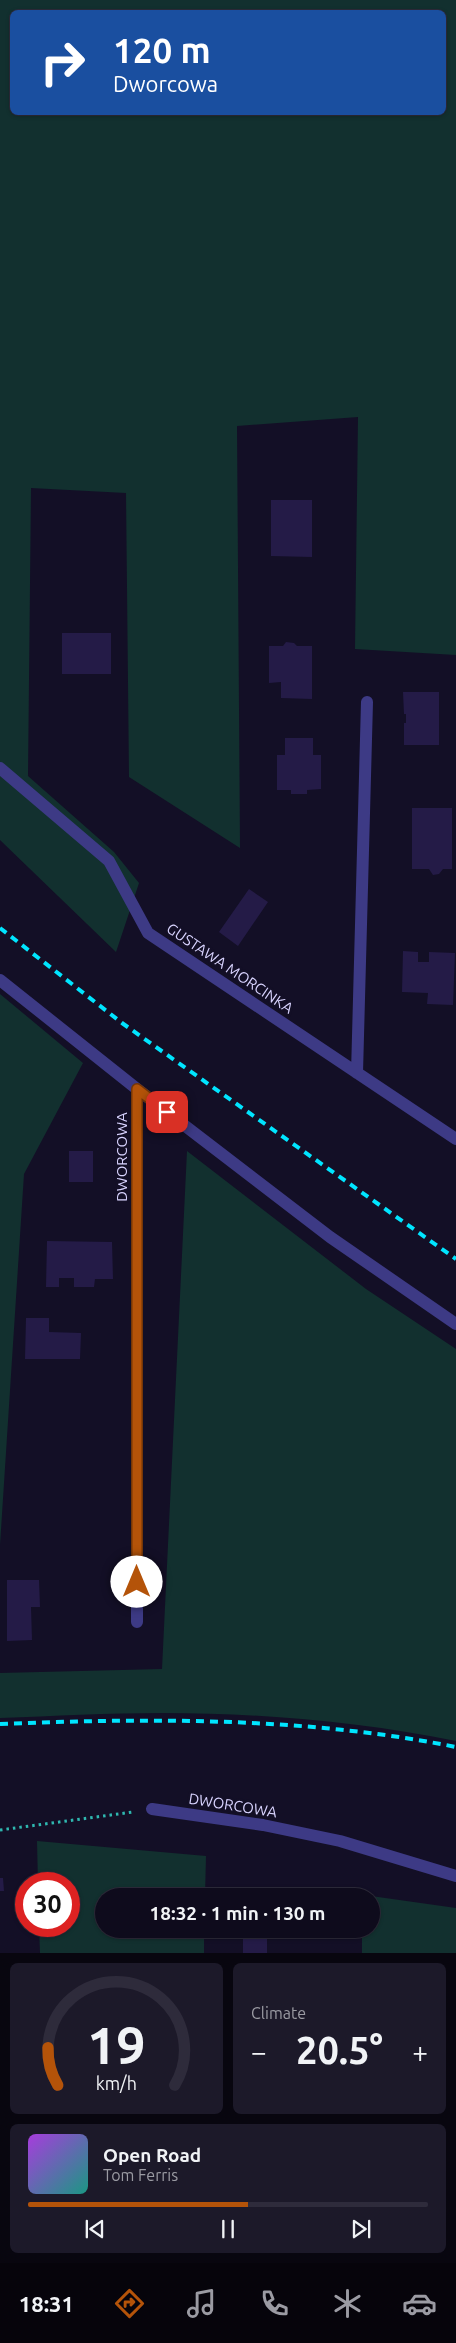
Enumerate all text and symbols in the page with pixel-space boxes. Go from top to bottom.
icon: right [30,30,95,95]
text: 120 m [113,30,211,70]
text: Dworcowa [113,71,218,96]
street label: GUSTAWA MORCINKA [163,919,297,1017]
pin [146,1091,188,1133]
icon: arrive [153,1098,181,1126]
street label: DWORCOWA [113,1112,130,1202]
position arrow [110,1555,162,1607]
street label: DWORCOWA [188,1790,279,1820]
speed limit sign: 30 [15,1872,80,1937]
text: 18:32 · 1 min · 130 m [150,1902,325,1924]
text: Climate [251,2004,306,2022]
text: 19 [87,2016,146,2074]
text: 20.5° [296,2029,383,2071]
text: − [251,2036,267,2067]
text: + [412,2036,428,2067]
text: km/h [96,2073,137,2093]
text: Open Road [103,2144,201,2166]
text: Tom Ferris [103,2166,178,2184]
icon: previous [81,2215,109,2243]
icon: pause [214,2215,242,2243]
icon: next [347,2215,375,2243]
icon: directions [112,2286,147,2321]
icon: music [184,2286,219,2321]
icon: phone [257,2286,292,2321]
icon: climate [330,2286,365,2321]
icon: car [402,2286,437,2321]
text: 18:31 [19,2291,74,2316]

